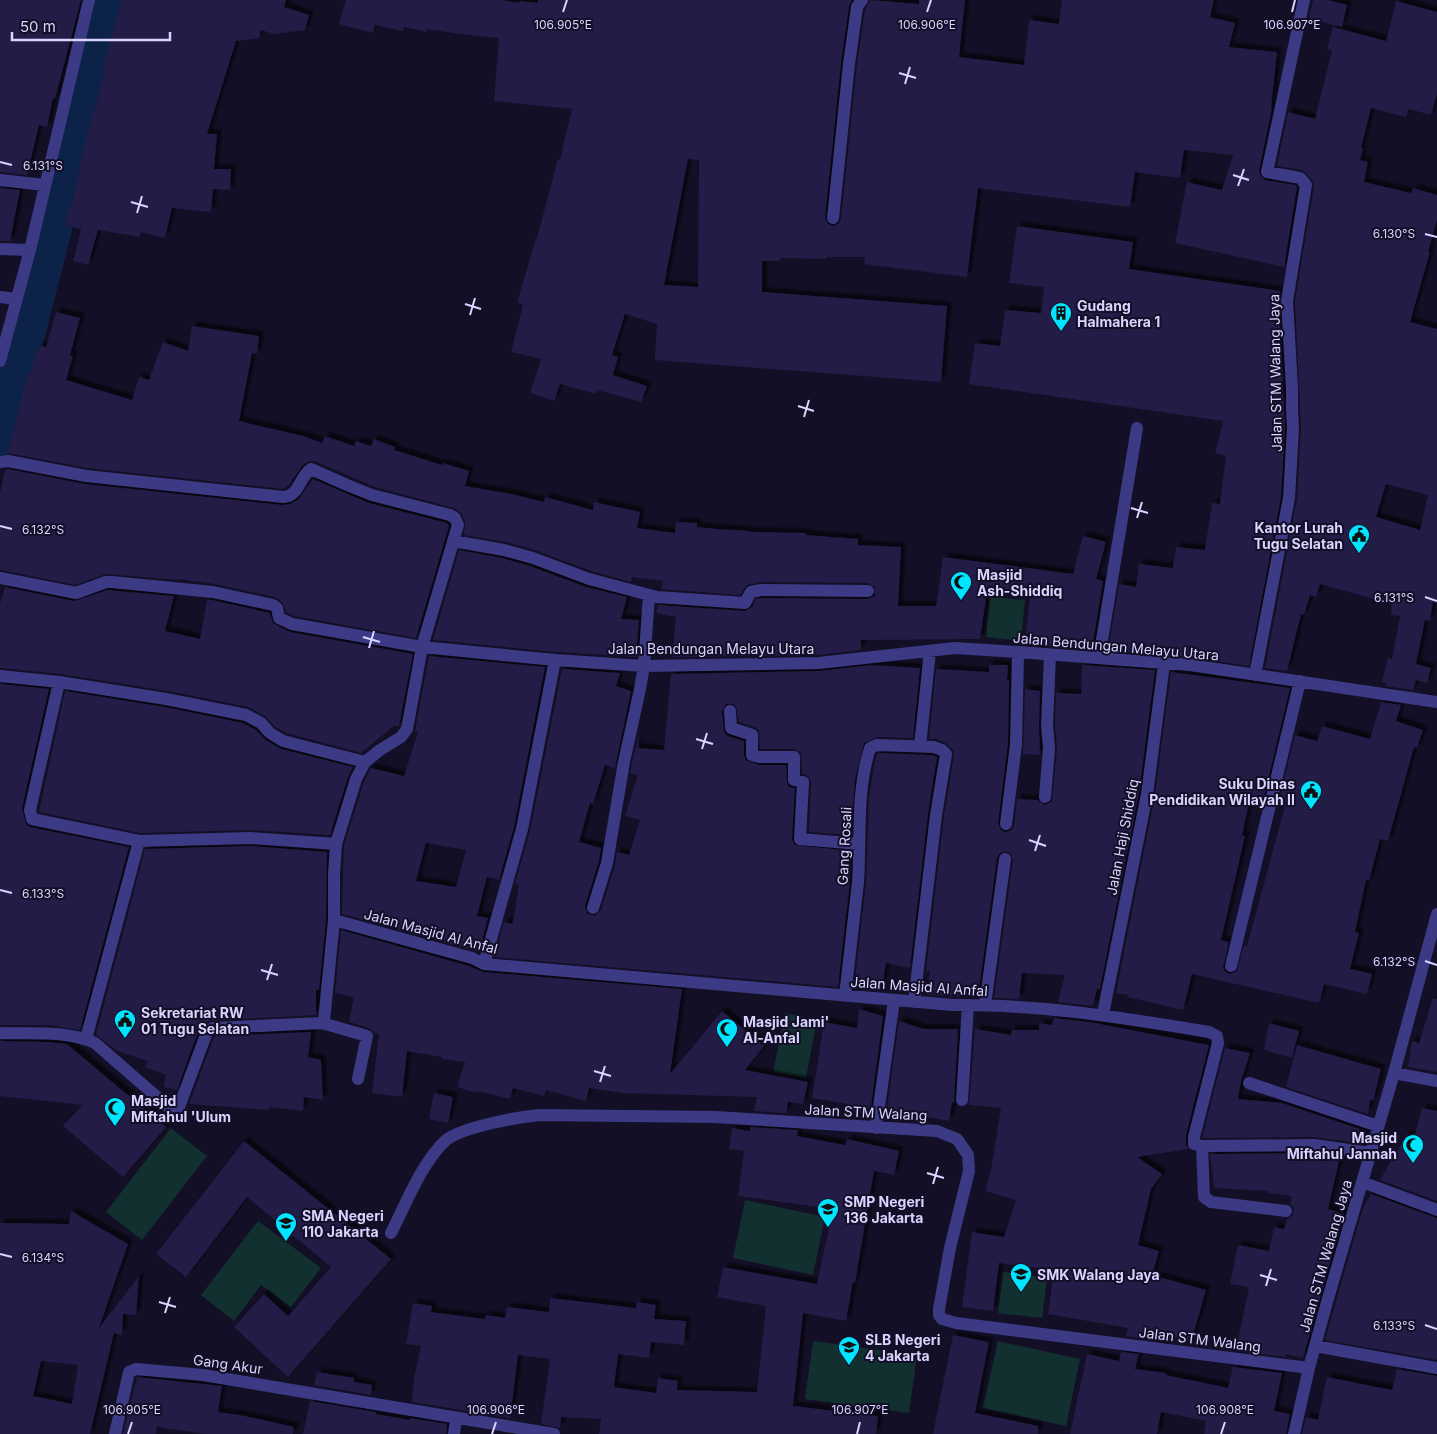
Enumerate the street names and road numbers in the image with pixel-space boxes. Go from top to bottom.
street label: Jalan STM Walang Jaya [1265,294,1285,452]
street label: Jalan Bendungan Melayu Utara [1012,629,1220,663]
street label: Jalan Bendungan Melayu Utara [608,640,814,657]
street label: Jalan Haji Shiddiq [1102,777,1142,897]
street label: Gang Rosali [833,806,855,886]
street label: Jalan Masjid Al Anfal [362,905,500,957]
street label: Jalan Masjid Al Anfal [850,973,988,999]
street label: Jalan STM Walang [804,1100,928,1124]
street label: Jalan STM Walang Jaya [1295,1178,1355,1334]
street label: Jalan STM Walang [1138,1323,1262,1355]
street label: Gang Akur [192,1351,264,1377]

